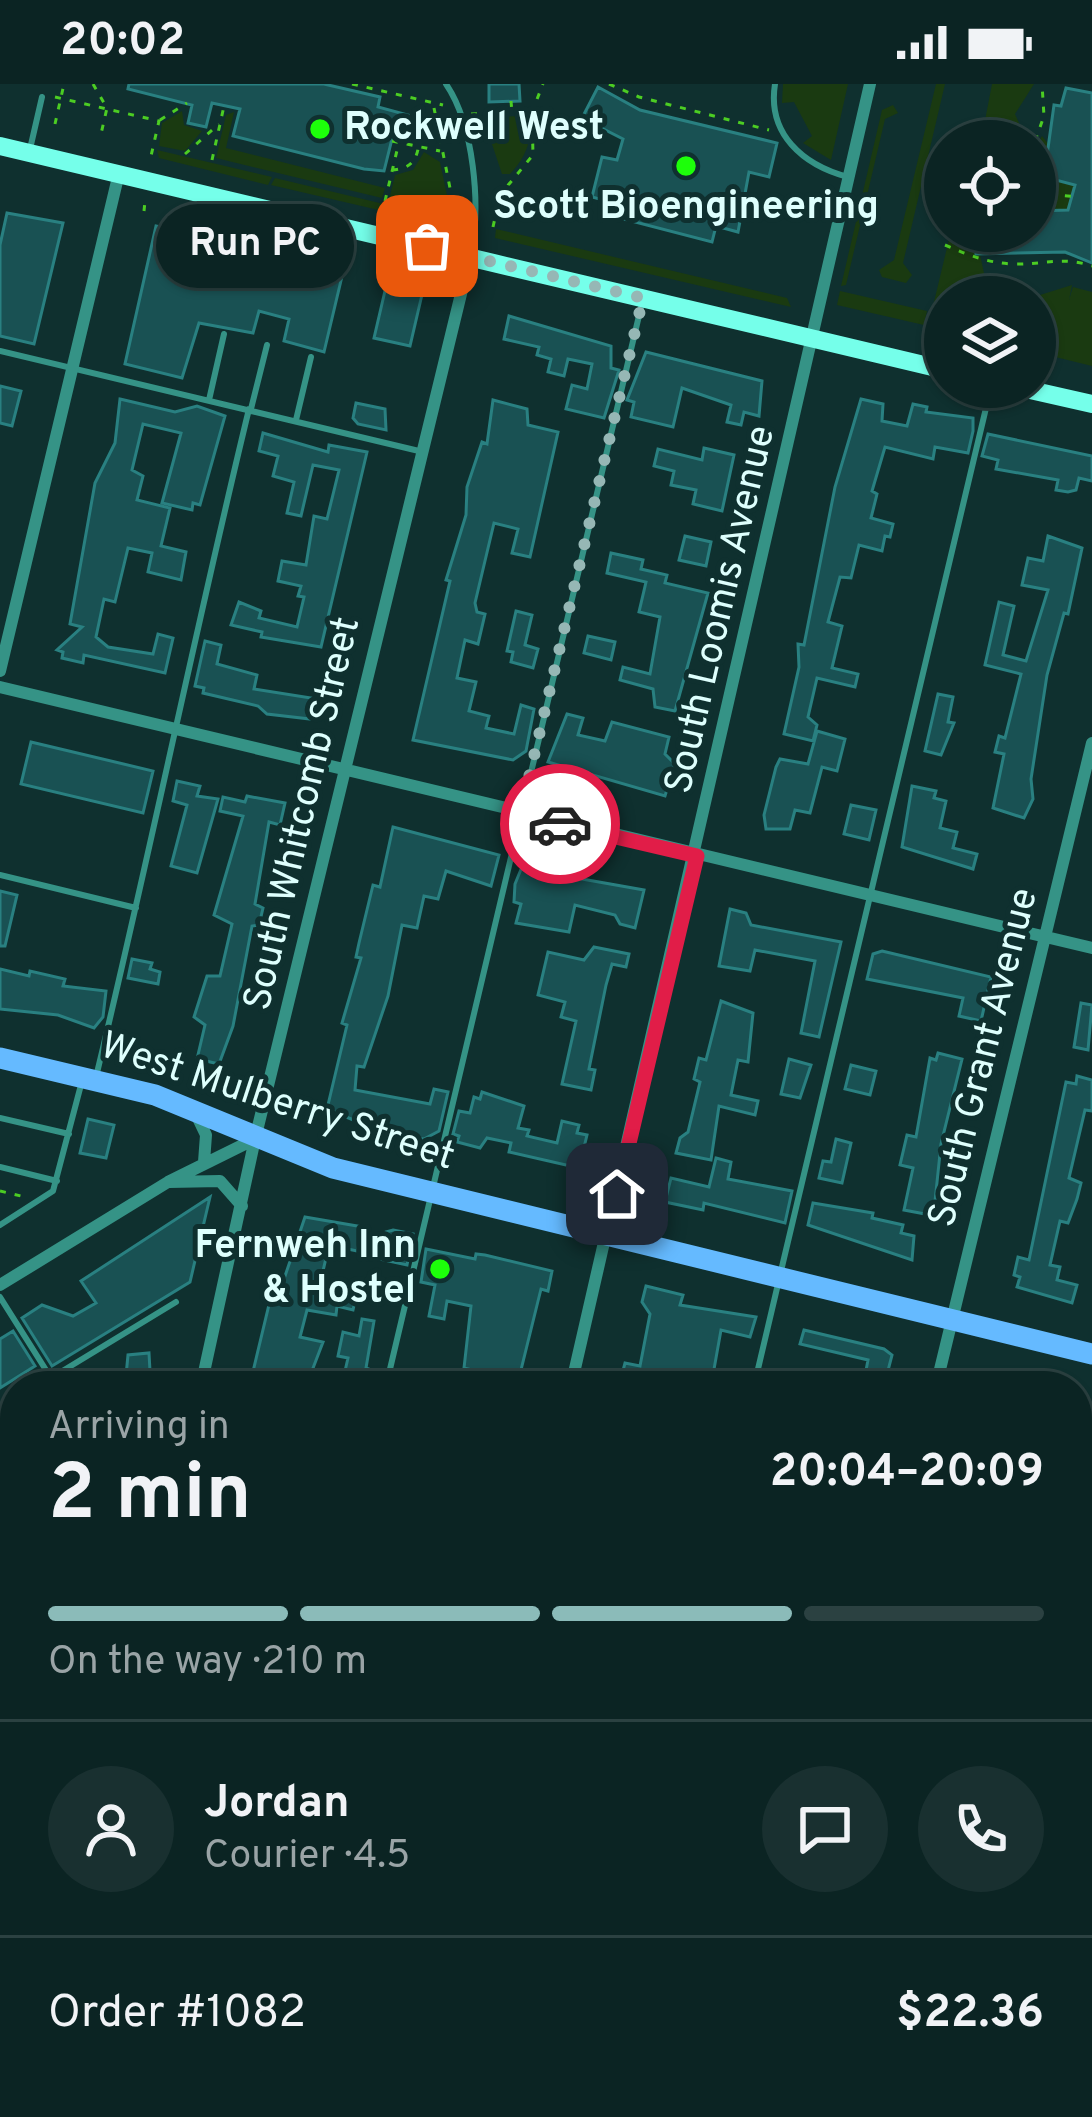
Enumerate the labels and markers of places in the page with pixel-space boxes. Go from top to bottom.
place label: Rockwell West [344,105,604,154]
marker: Rockwell West [307,116,333,142]
marker: Scott Bioengineering [673,153,699,179]
place label: Scott Bioengineering [493,184,879,233]
pin [376,195,478,297]
callout: Run PC [157,204,355,288]
pin [566,1143,668,1245]
place label: Fernweh Inn & Hostel [195,1223,416,1317]
marker: Fernweh Inn & Hostel [427,1256,453,1282]

